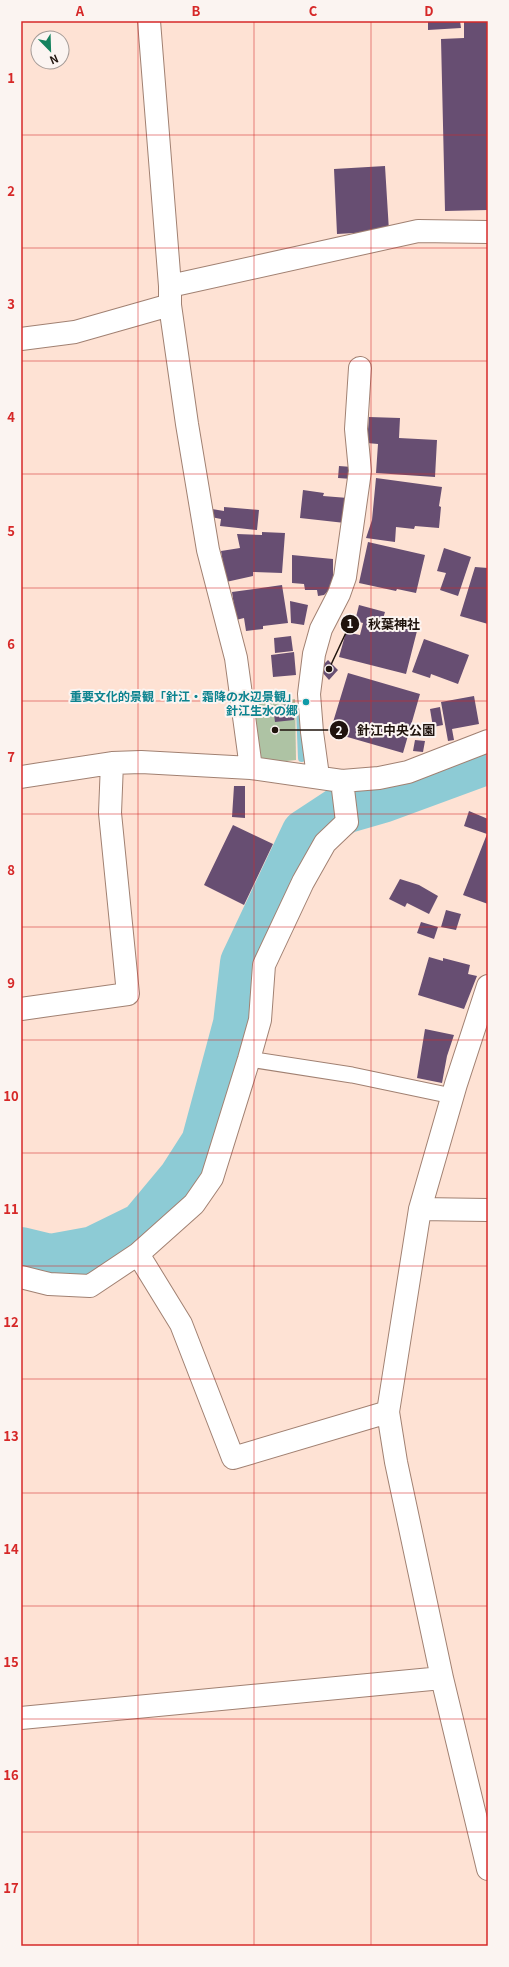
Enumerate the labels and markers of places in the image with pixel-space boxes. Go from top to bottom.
callout: 秋葉神社 [340,612,428,637]
place label: 重要文化的景観「針江・霜降の水辺景観」 針江生水の郷 [70,687,298,718]
marker: 重要文化的景観「針江・霜降の水辺景観」 針江生水の郷 [301,697,311,707]
callout: 針江中央公園 [329,718,443,743]

